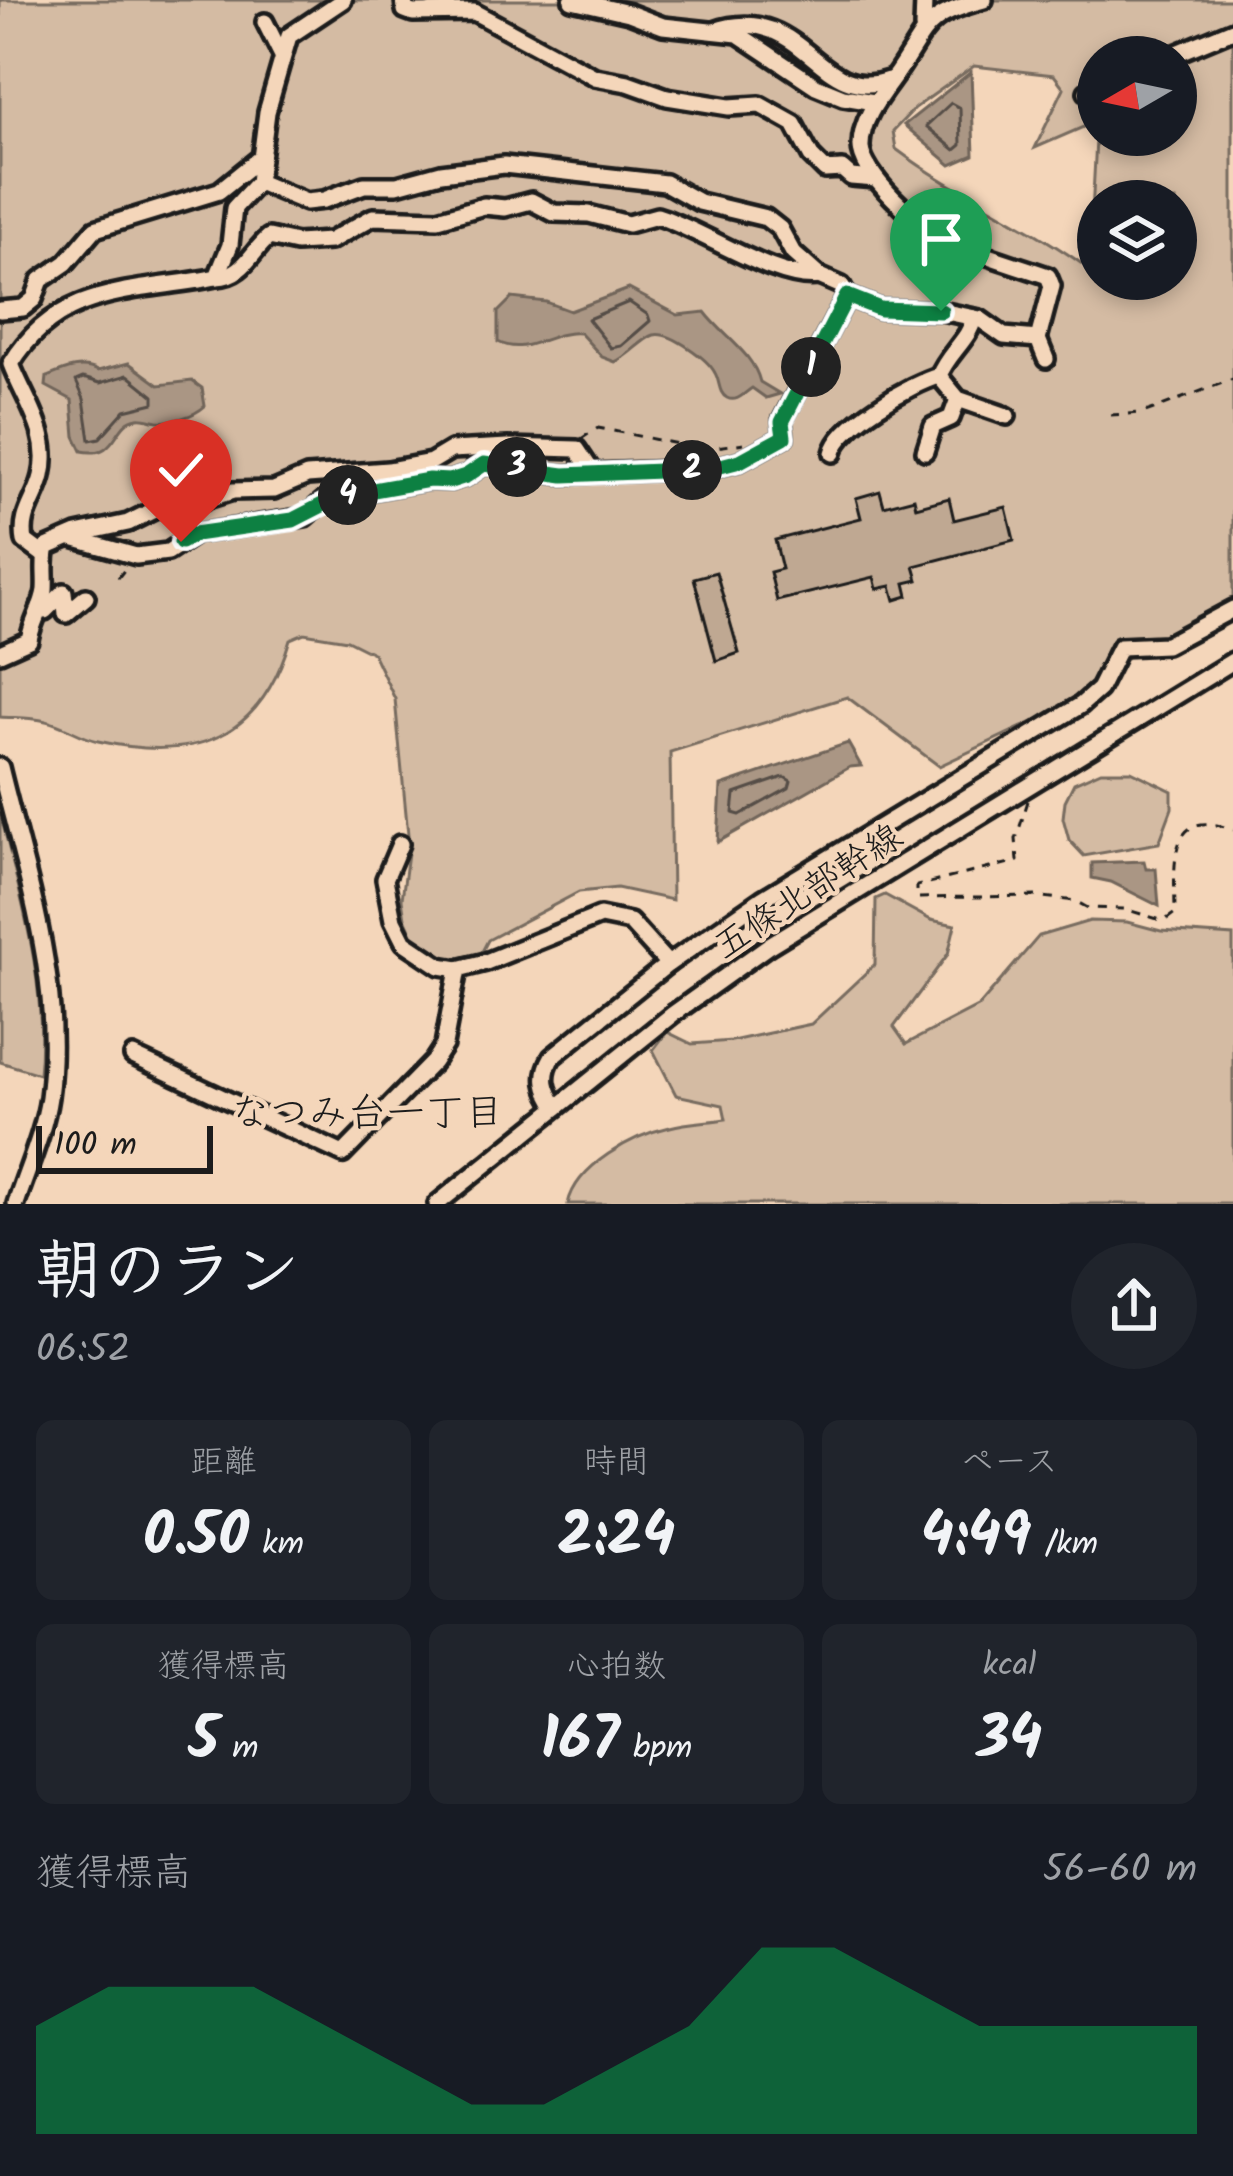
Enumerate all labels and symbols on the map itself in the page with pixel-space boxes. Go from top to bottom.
north arrow [1077,36,1197,156]
pin [890,188,992,311]
pin: 1 [781,337,841,397]
pin [130,419,232,542]
pin: 3 [487,437,547,497]
pin: 2 [662,440,722,500]
pin: 4 [318,465,378,525]
street label: 五條北部幹線 [703,810,915,976]
district label: なつみ台一丁目 [230,1084,504,1146]
scale bar [36,1120,213,1173]

